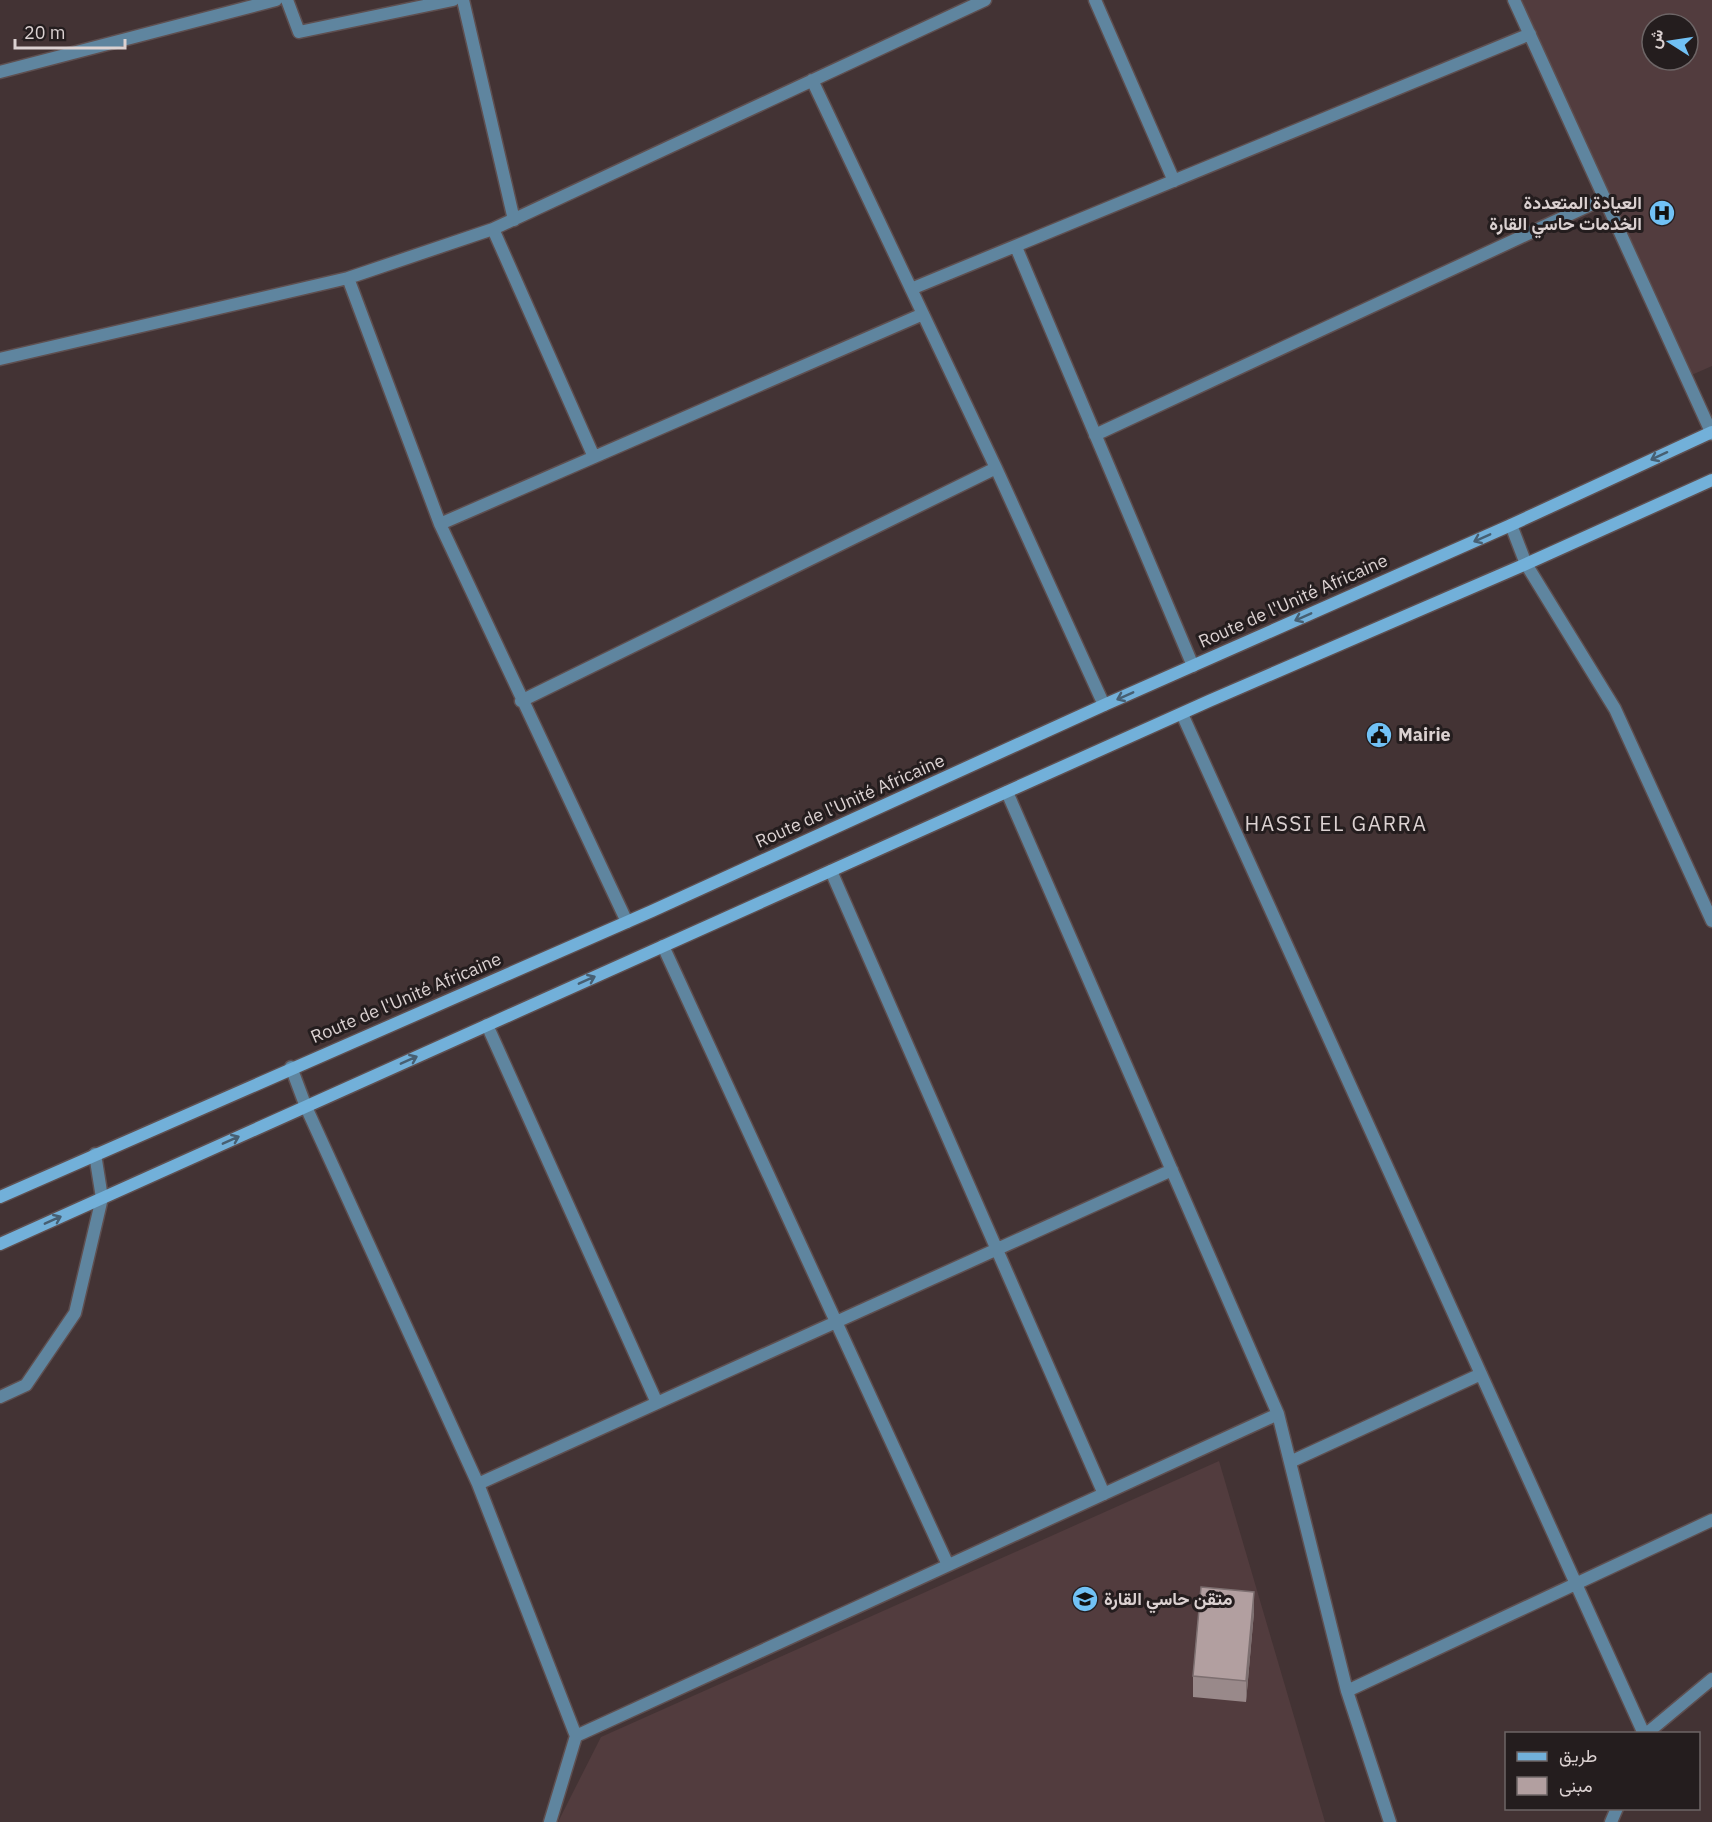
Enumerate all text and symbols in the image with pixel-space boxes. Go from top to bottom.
scale bar [15,12,124,50]
north arrow [1640,12,1700,72]
text: 20 m [24,21,66,44]
text: ش [1644,27,1667,50]
place label: العيادة المتعددة الخدمات حاسي القارة [1489,191,1642,239]
hospital icon: العيادة المتعددة الخدمات حاسي القارة [1647,198,1677,228]
one-way arrow [1650,451,1668,463]
one-way arrow [1473,533,1491,544]
street label: Route de l'Unité Africaine [1195,548,1391,653]
one-way arrow [1295,611,1313,623]
one-way arrow [1116,691,1134,702]
public building icon: Mairie [1364,720,1394,750]
place label: Mairie [1398,723,1451,746]
street label: Route de l'Unité Africaine [752,748,948,853]
district label: HASSI EL GARRA [1245,809,1427,837]
street label: Route de l'Unité Africaine [307,947,505,1048]
one-way arrow [578,974,596,985]
one-way arrow [400,1054,418,1066]
one-way arrow [222,1134,240,1146]
one-way arrow [44,1214,62,1225]
school or university icon: متقن حاسي القارة [1070,1584,1100,1614]
place label: متقن حاسي القارة [1104,1587,1233,1614]
legend [1505,1732,1700,1810]
text: طريق [1559,1744,1597,1767]
text: مبنى [1559,1774,1593,1797]

